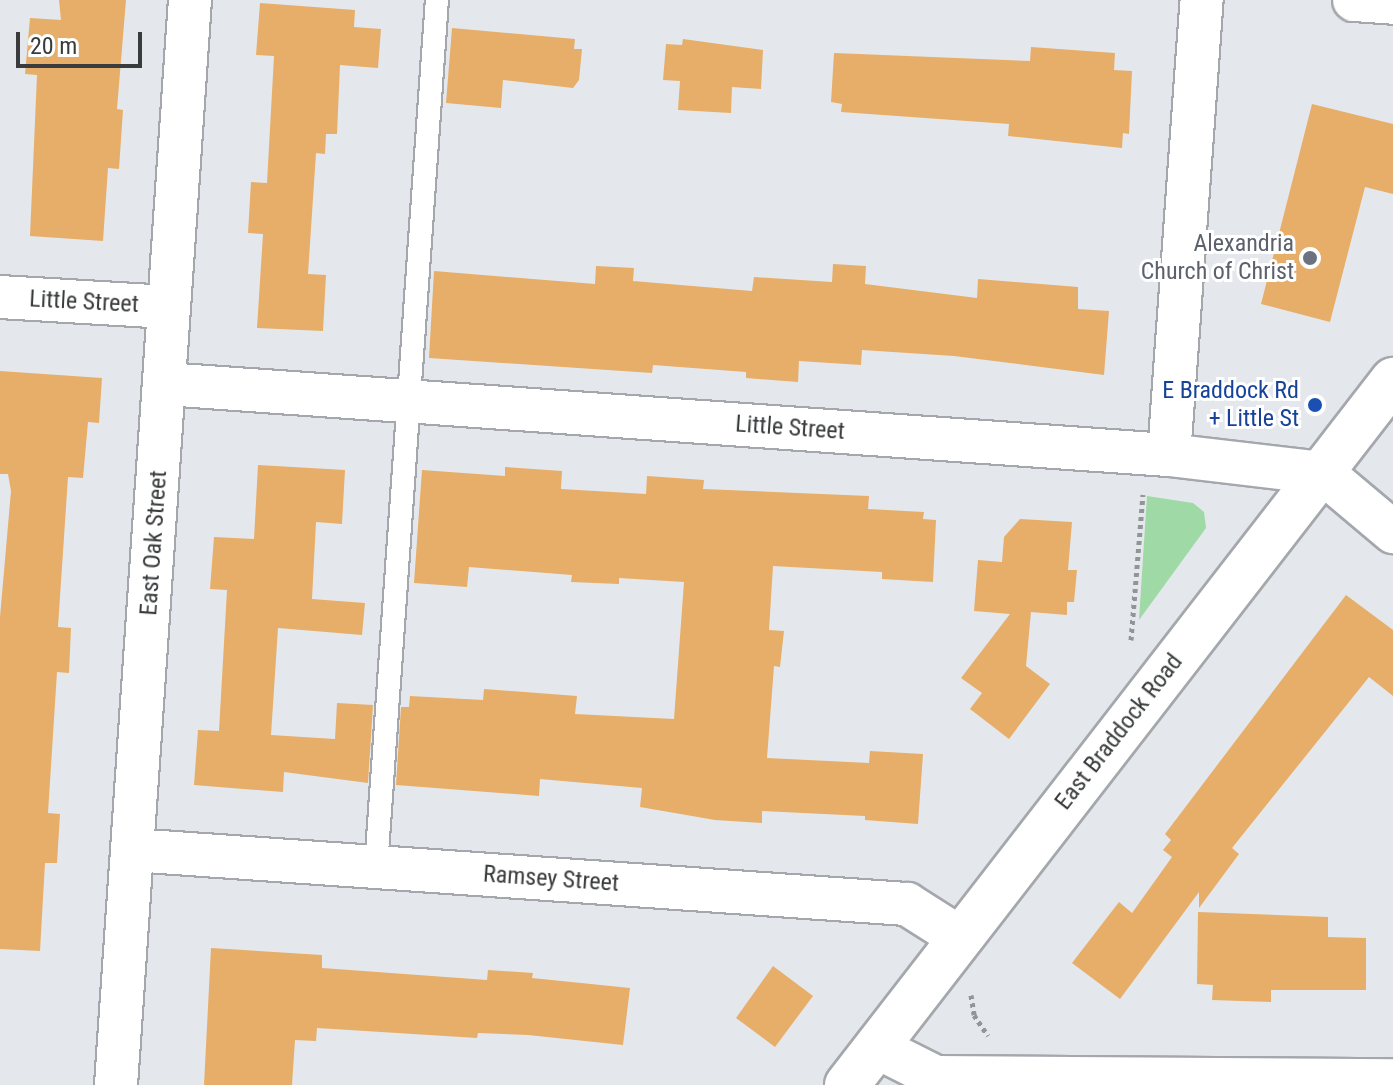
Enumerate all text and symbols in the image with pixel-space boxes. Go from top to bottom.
scale bar [20,16,146,66]
text: 20 m [30,32,77,60]
place label: Alexandria Church of Christ [1141,230,1294,286]
marker: Alexandria Church of Christ [1301,249,1319,267]
street label: Little Street [29,285,139,319]
place label: E Braddock Rd + Little St [1162,377,1299,433]
marker: E Braddock Rd + Little St [1306,396,1324,414]
street label: Little Street [734,410,846,446]
street label: East Oak Street [135,469,173,617]
street label: East Braddock Road [1049,648,1189,816]
street label: Ramsey Street [482,860,620,898]

